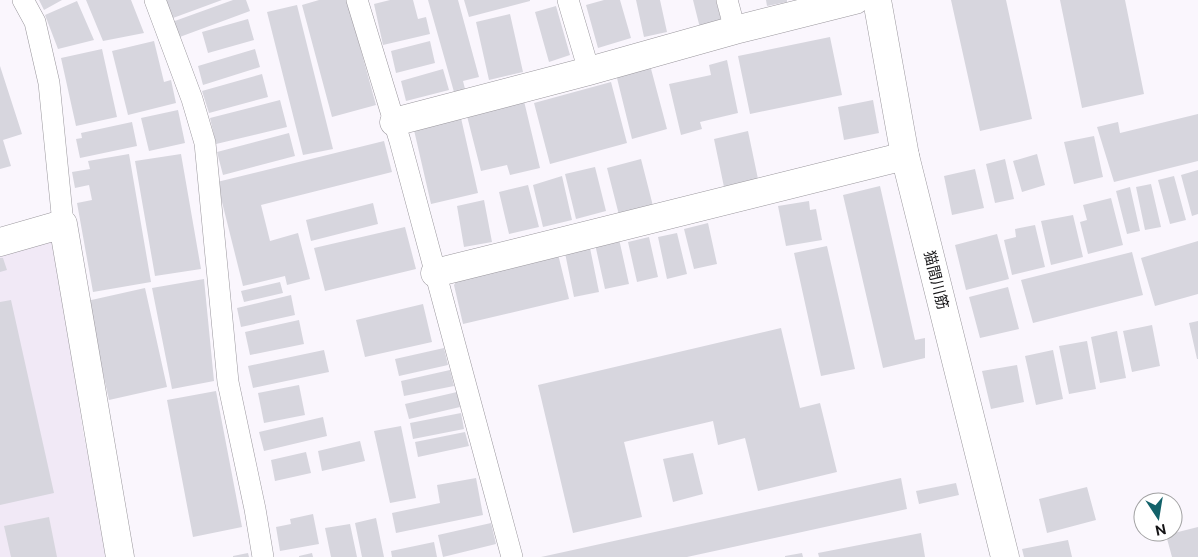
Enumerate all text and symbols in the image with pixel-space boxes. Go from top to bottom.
street label: 猫間川筋 [921,249,952,311]
north arrow [1133,492,1183,542]
text: N [1154,521,1168,539]

